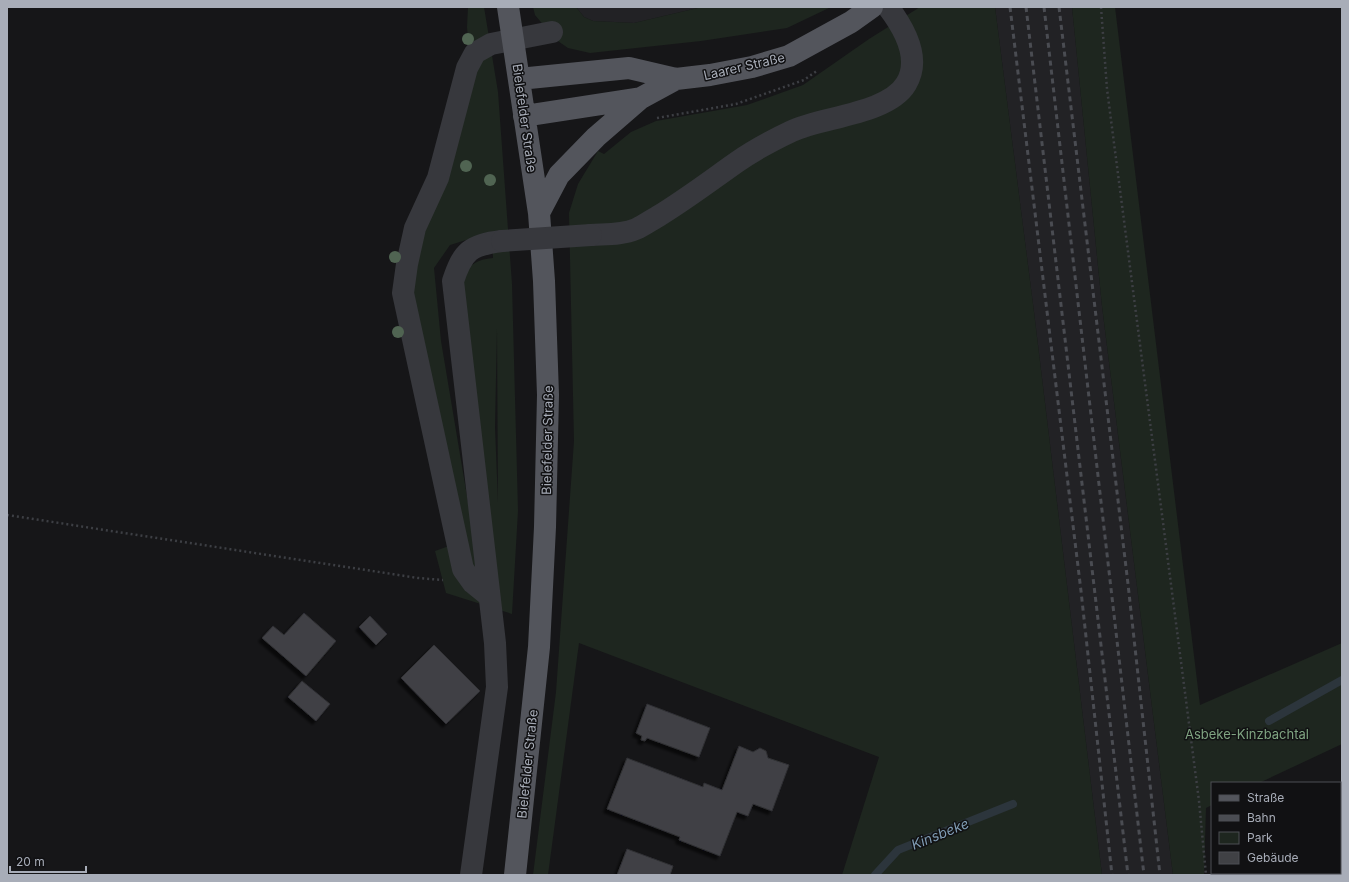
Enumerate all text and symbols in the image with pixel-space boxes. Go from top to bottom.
street label: Laarer Straße [702,49,786,83]
street label: Bielefelder Straße [509,63,541,173]
street label: Bielefelder Straße [538,385,556,495]
street label: Bielefelder Straße [513,709,541,819]
park label: Asbeke-Kinzbachtal [1185,726,1309,742]
legend [1211,782,1341,874]
text: Straße [1247,790,1284,805]
text: Bahn [1247,810,1276,825]
water label: Kinsbeke [908,814,971,853]
text: Park [1247,830,1273,845]
scale bar [10,848,86,874]
text: Gebäude [1247,850,1299,865]
text: 20 m [16,854,45,869]

